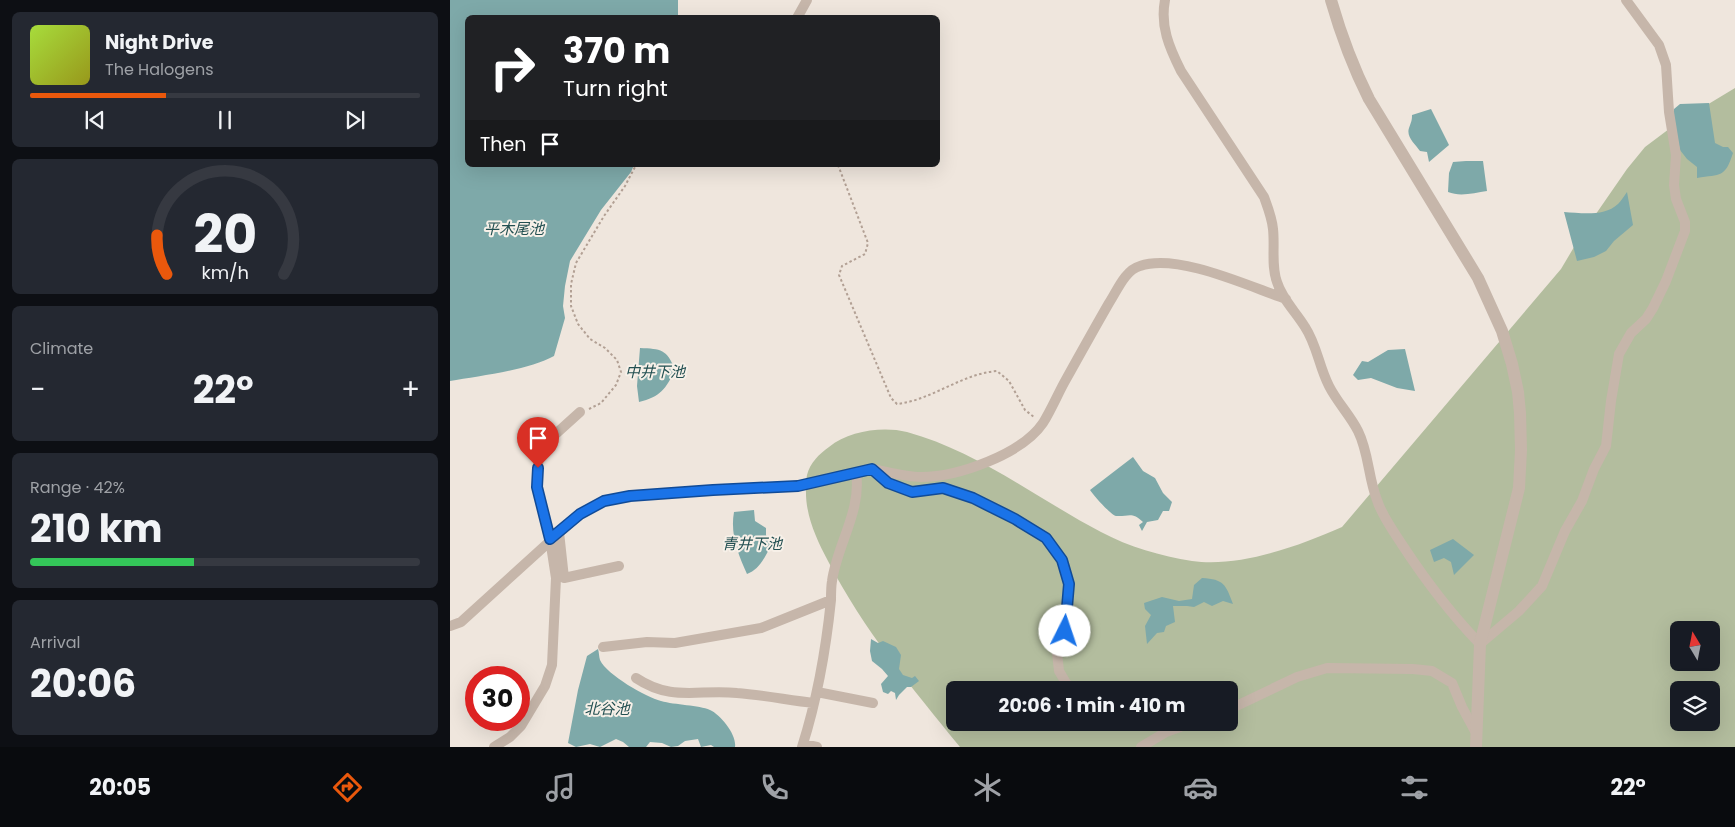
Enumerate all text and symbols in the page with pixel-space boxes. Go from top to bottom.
text: 370 m [563,26,670,75]
text: Night Drive [105,29,214,56]
icon: right [480,35,545,100]
text: The Halogens [105,58,213,81]
text: Turn right [563,73,668,104]
icon: previous [81,106,109,134]
icon: pause [211,106,239,134]
icon: next [341,106,369,134]
icon: arrive [536,130,564,158]
text: Then [480,131,526,158]
text: 20 [193,198,257,271]
water label: 平木尾池 [484,218,546,239]
text: km/h [201,260,249,285]
text: Climate [30,337,93,360]
water label: 中井下池 [625,361,687,382]
text: 22° [193,363,254,416]
text: − [30,370,45,409]
text: + [401,370,420,409]
pin [517,417,559,468]
icon: arrive [524,424,552,452]
text: Range · 42% [30,476,125,499]
text: 210 km [30,502,163,555]
water label: 青井下池 [722,533,784,554]
position arrow [1038,604,1090,656]
north arrow [1670,621,1720,671]
map controls [1670,621,1720,731]
text: Arrival [30,631,80,654]
text: 20:06 [30,657,136,710]
speed limit sign: 30 [465,666,530,731]
button: layers [1670,681,1720,731]
text: 20:06 · 1 min · 410 m [999,692,1185,719]
water label: 北谷池 [584,698,631,719]
icon: directions [330,770,365,805]
icon: music [543,770,578,805]
icon: phone [757,770,792,805]
icon: climate [970,770,1005,805]
icon: car [1183,770,1218,805]
icon: filters [1397,770,1432,805]
text: 20:05 [89,772,151,803]
text: 22° [1610,772,1646,803]

